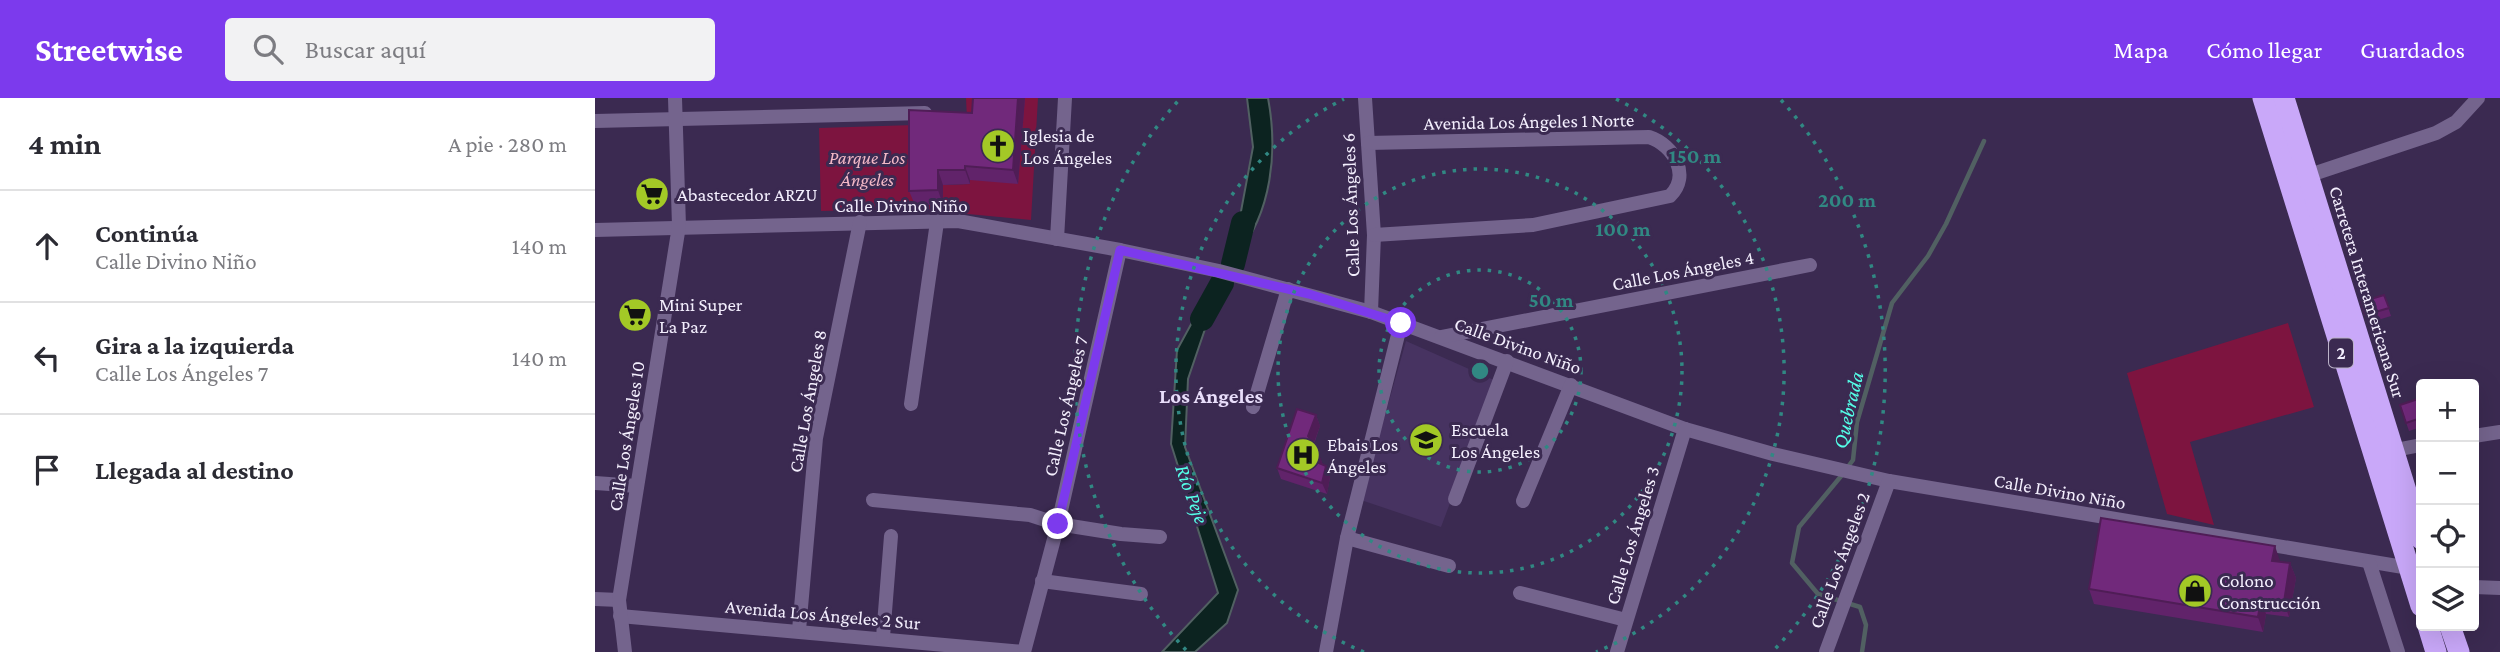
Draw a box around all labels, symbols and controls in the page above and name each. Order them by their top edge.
search box [225,18,715,81]
icon: search [249,30,287,68]
text: Streetwise [35,31,183,68]
text: Buscar aquí [305,35,426,64]
text: Mapa [2114,36,2168,63]
text: Cómo llegar [2206,36,2322,63]
text: Guardados [2360,36,2465,63]
street label: Avenida Los Ángeles 1 Norte [1424,109,1634,134]
place label: Iglesia de Los Ángeles [1023,125,1112,168]
text: 4 min [28,127,101,160]
church icon: Iglesia de Los Ángeles [979,127,1017,165]
text: A pie · 280 m [448,131,567,157]
street label: Calle Los Ángeles 6 [1337,133,1364,277]
text: 150 m [1669,144,1722,168]
park label: Parque Los Ángeles [829,147,905,190]
supermarket icon: Abastecedor ARZU [633,175,671,213]
place label: Abastecedor ARZU [677,184,817,205]
street label: Carretera Interamericana Sur [2325,184,2410,401]
text: 200 m [1818,188,1876,212]
street label: Calle Divino Niño [834,195,968,216]
text: 100 m [1595,217,1651,241]
text: Continúa [95,219,198,248]
icon: ahead [28,227,66,265]
text: 140 m [512,233,567,259]
street label: Calle Los Ángeles 4 [1610,246,1756,295]
text: Calle Divino Niño [95,248,257,274]
text: 50 m [1529,288,1574,312]
place label: Mini Super La Paz [659,294,743,337]
supermarket icon: Mini Super La Paz [616,296,654,334]
route start [1385,307,1416,338]
street label: Calle Divino Niño [1452,313,1584,378]
street label: Calle Los Ángeles 8 [785,328,830,474]
text: Gira a la izquierda [95,331,294,360]
street label: Calle Los Ángeles 7 [1039,334,1092,478]
icon: left [28,339,66,377]
road number: 2 [2329,339,2353,368]
text: 140 m [512,345,567,371]
centre of rings [1468,359,1492,383]
text: Calle Los Ángeles 7 [95,360,268,386]
street label: Calle Los Ángeles 10 [604,360,649,513]
water label: Quebrada [1827,369,1869,451]
map controls [2416,379,2479,631]
button: + [2416,379,2479,442]
district label: Los Ángeles [1159,384,1263,408]
place label: Escuela Los Ángeles [1451,419,1540,462]
school or university icon: Escuela Los Ángeles [1407,421,1445,459]
place label: Ebais Los Ángeles [1327,434,1398,477]
hospital icon: Ebais Los Ángeles [1284,436,1322,474]
button: − [2416,442,2479,505]
icon: arrive [28,451,66,489]
text: Llegada al destino [95,456,294,485]
water label: Río Peje [1170,461,1214,527]
street label: Calle Los Ángeles 3 [1601,463,1664,607]
street label: Calle Divino Niño [1992,470,2127,513]
street label: Calle Los Ángeles 2 [1805,489,1874,631]
button: locate [2416,505,2479,568]
route end [1042,508,1073,539]
button: layers [2416,568,2479,631]
place label: Colono Construcción [2219,570,2321,613]
shop icon: Colono Construcción [2176,572,2214,610]
street label: Avenida Los Ángeles 2 Sur [724,595,922,634]

